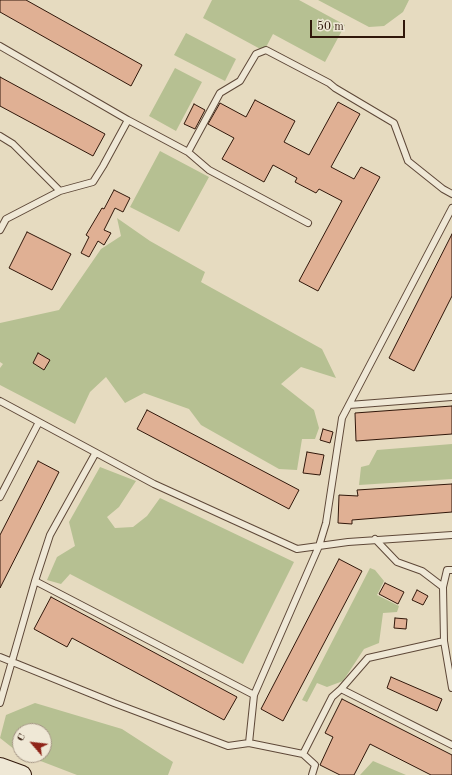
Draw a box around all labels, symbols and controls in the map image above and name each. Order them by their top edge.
scale bar [312,12,407,38]
text: 50 m [317,21,344,33]
north arrow [12,723,52,763]
text: С [15,732,28,743]

